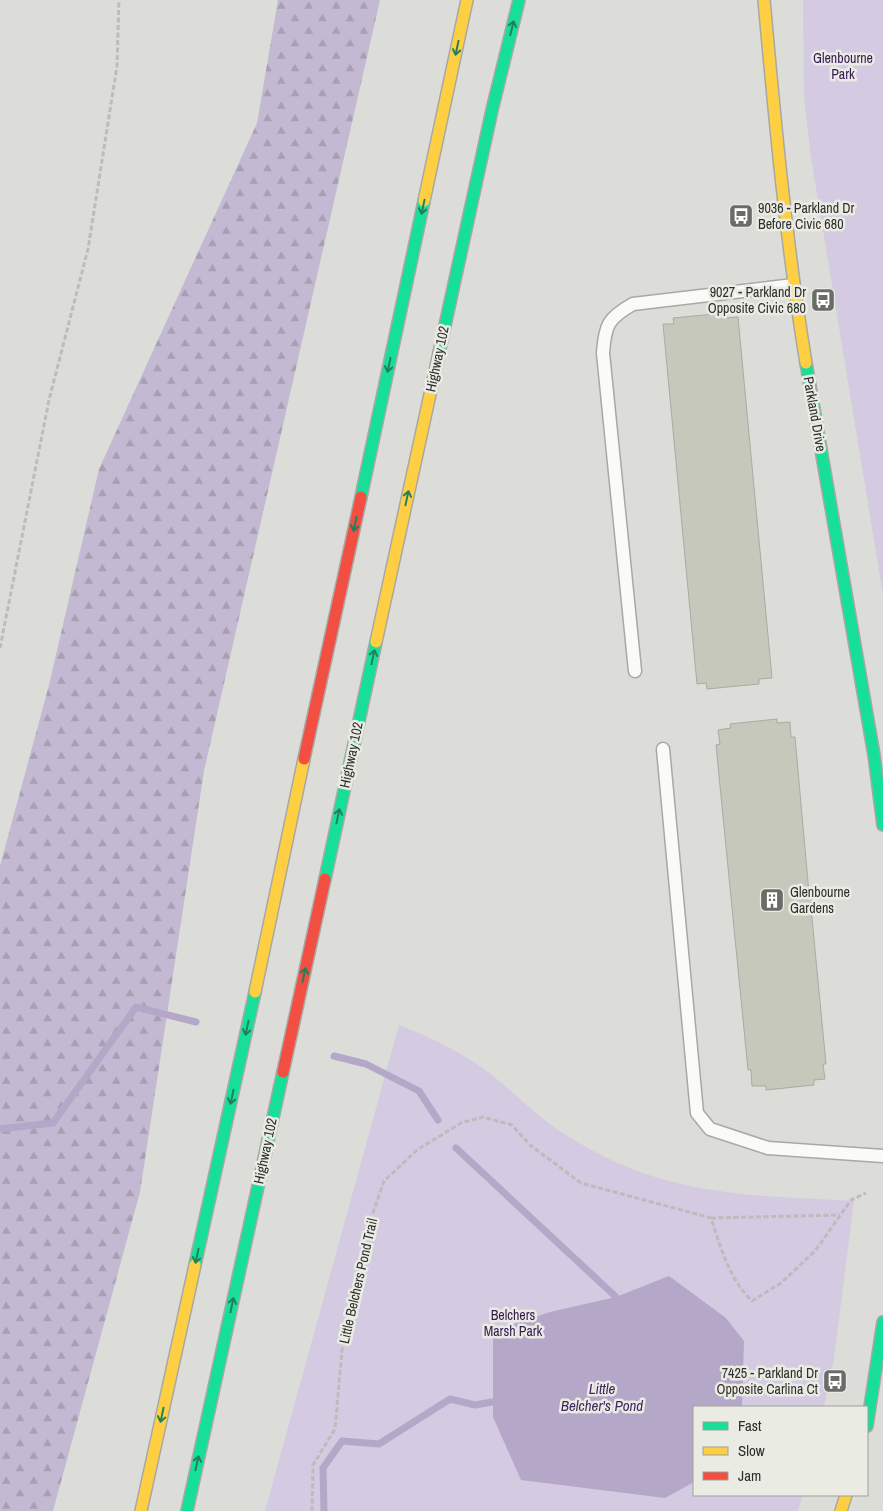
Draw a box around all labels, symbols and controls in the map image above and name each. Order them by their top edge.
one-way arrow [508,21,517,37]
one-way arrow [452,39,461,55]
park label: Glenbourne Park [813,49,873,83]
one-way arrow [418,198,427,214]
place label: 9036 - Parkland Dr Before Civic 680 [758,199,855,233]
bus stop icon: 9036 - Parkland Dr Before Civic 680 [728,203,754,229]
place label: 9027 - Parkland Dr Opposite Civic 680 [708,283,806,317]
bus stop icon: 9027 - Parkland Dr Opposite Civic 680 [810,287,836,313]
street label: Highway 102 [421,324,453,394]
one-way arrow [384,357,393,373]
street label: Parkland Drive [800,375,830,453]
one-way arrow [403,491,412,507]
one-way arrow [350,516,359,532]
one-way arrow [369,649,378,665]
street label: Highway 102 [335,720,367,790]
one-way arrow [334,808,343,824]
place label: Glenbourne Gardens [790,883,850,917]
building icon: Glenbourne Gardens [759,887,785,913]
one-way arrow [299,967,309,983]
one-way arrow [242,1020,251,1036]
one-way arrow [227,1089,236,1105]
street label: Highway 102 [249,1116,281,1186]
street label: Little Belchers Pond Trail [335,1216,381,1346]
one-way arrow [192,1248,201,1264]
one-way arrow [228,1297,237,1313]
park label: Belchers Marsh Park [484,1306,543,1340]
place label: 7425 - Parkland Dr Opposite Carlina Ct [717,1364,818,1398]
bus stop icon: 7425 - Parkland Dr Opposite Carlina Ct [822,1368,848,1394]
water label: Little Belcher's Pond [561,1378,643,1416]
one-way arrow [157,1406,166,1422]
legend [693,1406,868,1496]
text: Fast [738,1415,762,1436]
text: Slow [738,1440,765,1461]
one-way arrow [193,1456,202,1472]
text: Jam [738,1465,761,1486]

